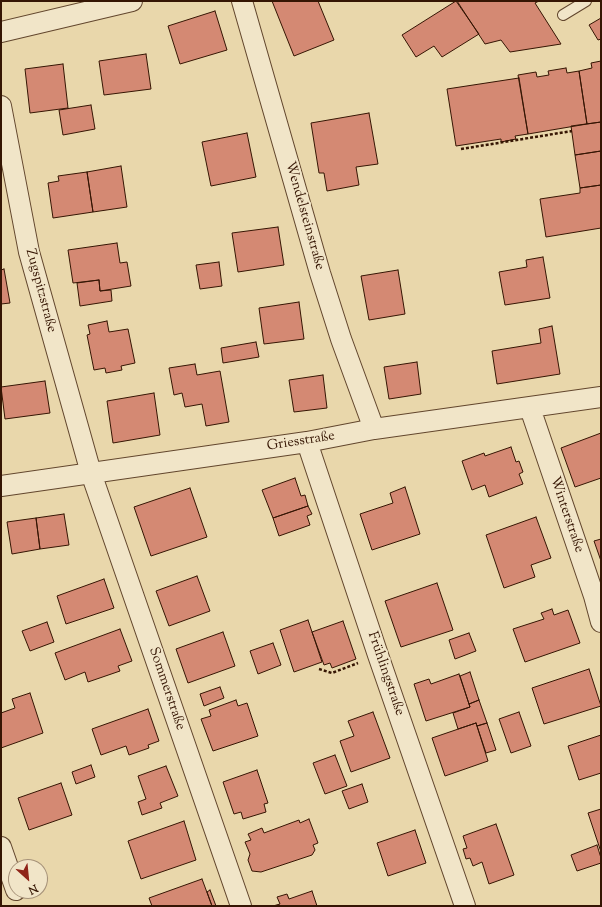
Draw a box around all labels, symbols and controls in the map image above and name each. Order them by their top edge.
street label: Wendelsteinstraße [280,160,328,272]
street label: Zugspitzstraße [21,247,59,335]
street label: Griesstraße [266,428,336,456]
street label: Winterstraße [545,475,587,555]
street label: Frühlingstraße [363,630,407,718]
street label: Sommerstraße [144,645,188,733]
north arrow [8,859,48,899]
text: N [25,880,41,898]

